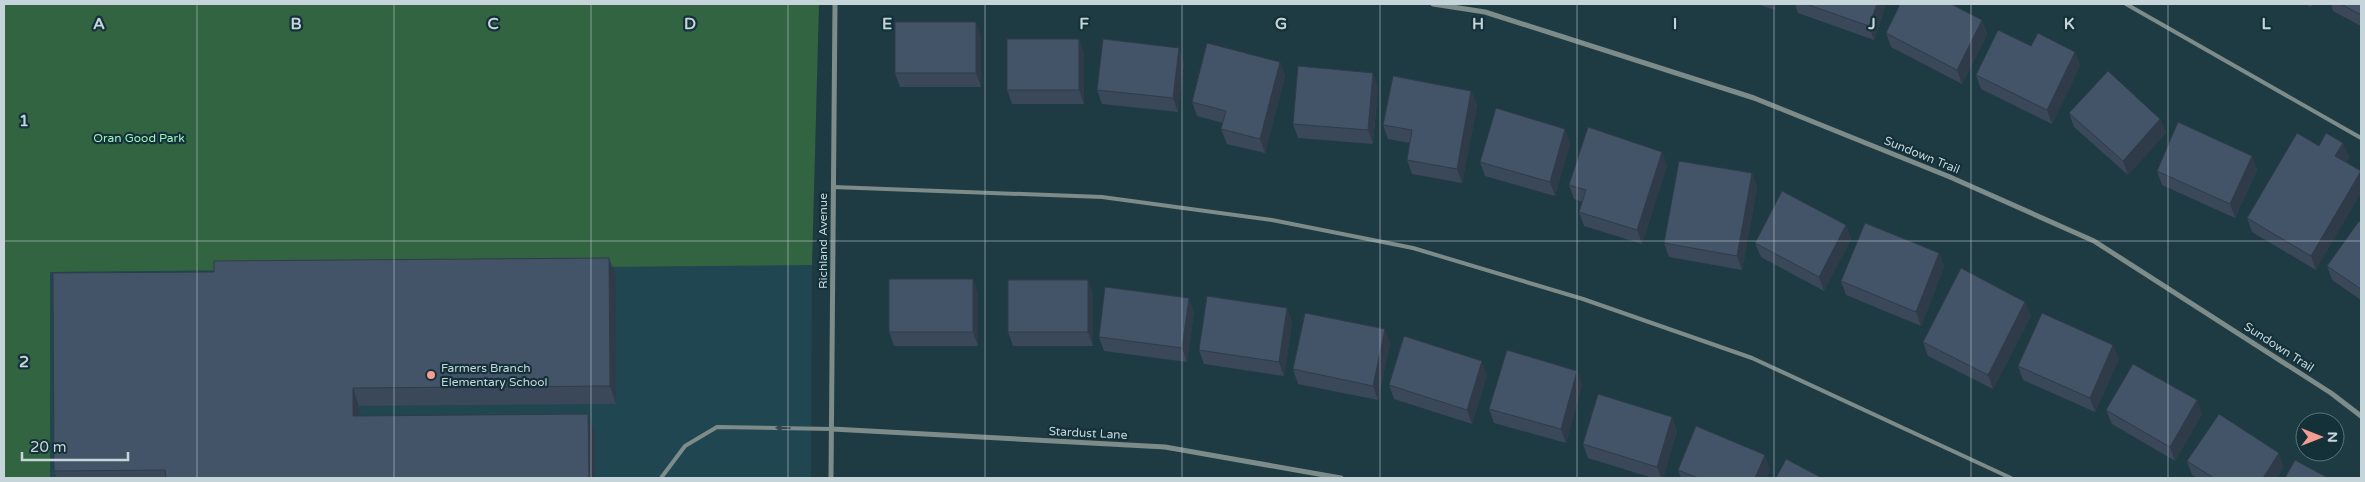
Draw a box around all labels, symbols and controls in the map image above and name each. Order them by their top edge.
text: A [93,14,105,34]
text: B [290,14,302,34]
text: C [487,14,499,34]
text: D [684,14,696,34]
text: E [882,14,892,34]
text: F [1079,14,1089,34]
text: G [1275,14,1287,34]
text: H [1472,14,1484,34]
text: I [1673,14,1677,34]
text: J [1867,14,1876,34]
text: K [2064,14,2075,34]
text: L [2261,14,2271,34]
text: 1 [19,111,29,131]
park label: Oran Good Park [93,131,185,145]
street label: Sundown Trail [1882,133,1962,177]
street label: Richland Avenue [816,193,830,289]
street label: Sundown Trail [2241,319,2317,375]
text: 2 [19,352,29,372]
place label: Farmers Branch Elementary School [441,361,548,389]
marker: Farmers Branch Elementary School [425,369,437,381]
north arrow [2295,412,2345,462]
one-way arrow [775,424,791,432]
street label: Stardust Lane [1048,424,1128,442]
scale bar [22,430,129,462]
text: N [2324,431,2341,443]
text: 20 m [30,438,67,456]

